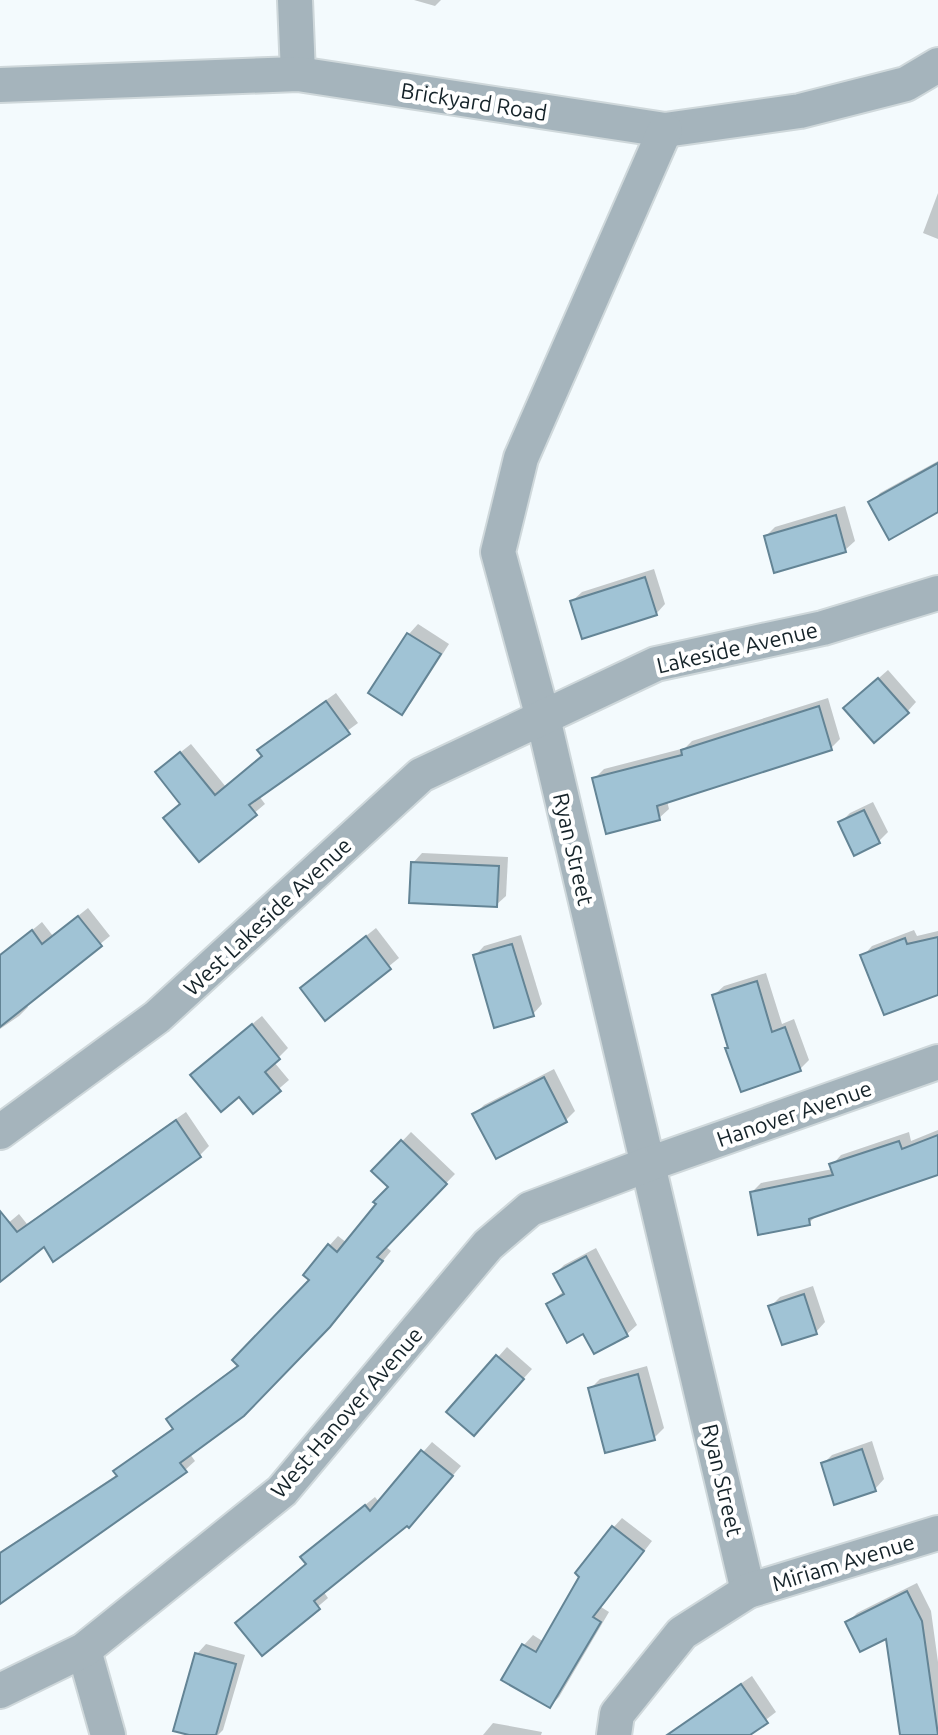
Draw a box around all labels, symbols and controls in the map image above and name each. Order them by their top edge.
street label: Brickyard Road [399,77,549,125]
street label: Lakeside Avenue [654,616,820,678]
street label: Ryan Street [549,790,599,908]
street label: West Lakeside Avenue [178,832,356,1000]
street label: Hanover Avenue [713,1075,875,1151]
street label: West Hanover Avenue [265,1322,427,1502]
street label: Ryan Street [698,1421,748,1539]
street label: Miriam Avenue [769,1528,917,1596]

